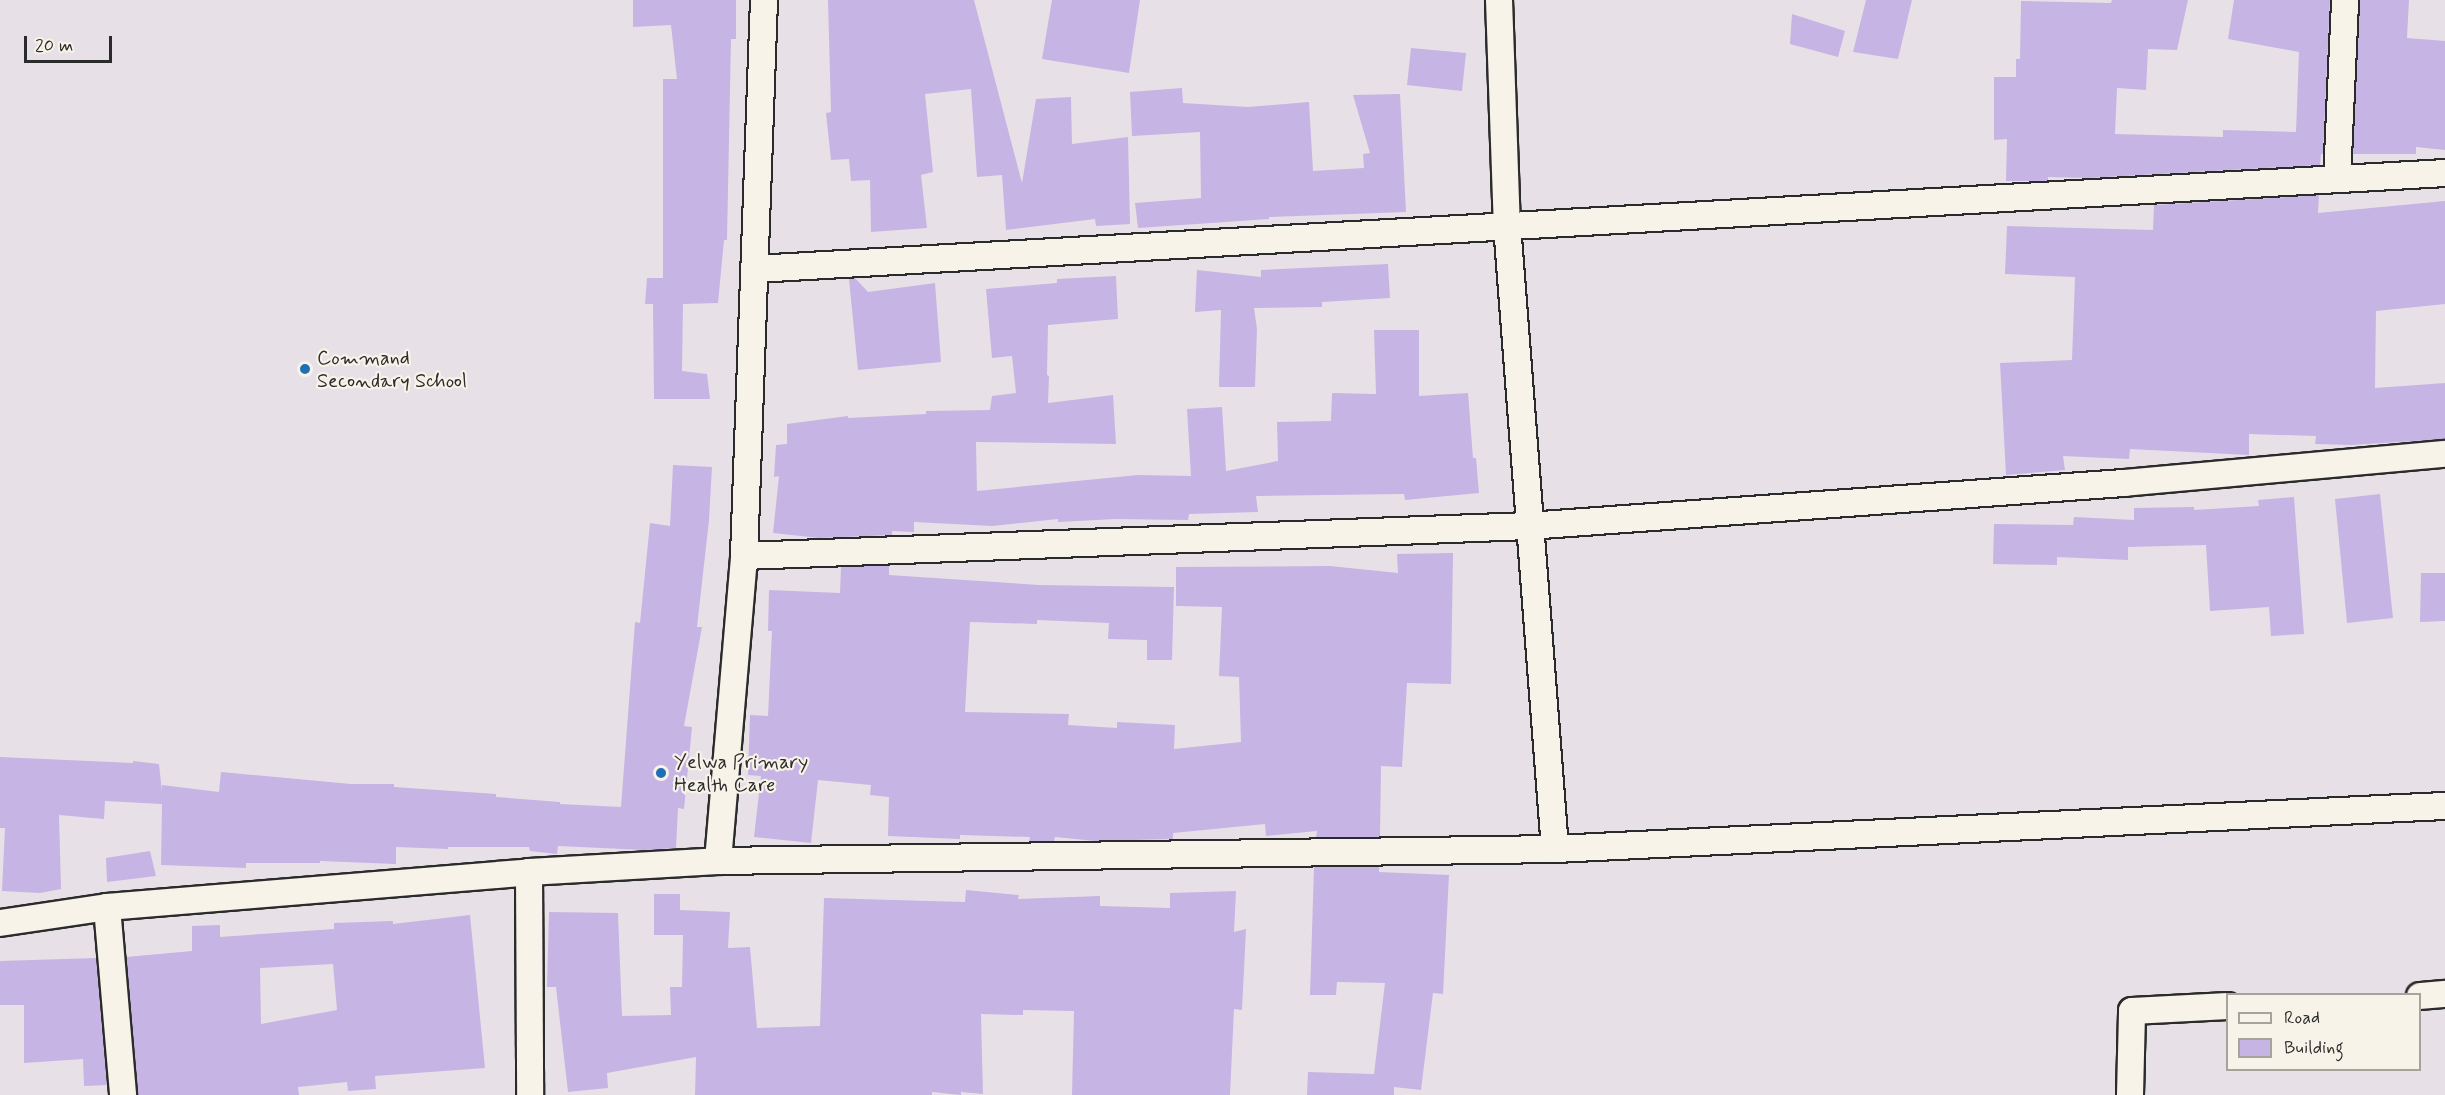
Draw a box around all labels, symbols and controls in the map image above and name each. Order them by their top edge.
scale bar [27,24,116,62]
text: 20 m [35,34,73,58]
place label: Command Secondary School [317,346,467,393]
marker: Command Secondary School [298,362,312,376]
place label: Yelwa Primary Health Care [674,750,807,797]
marker: Yelwa Primary Health Care [652,764,670,782]
legend [2226,993,2421,1071]
text: Road [2284,1006,2320,1030]
text: Building [2284,1036,2344,1060]

